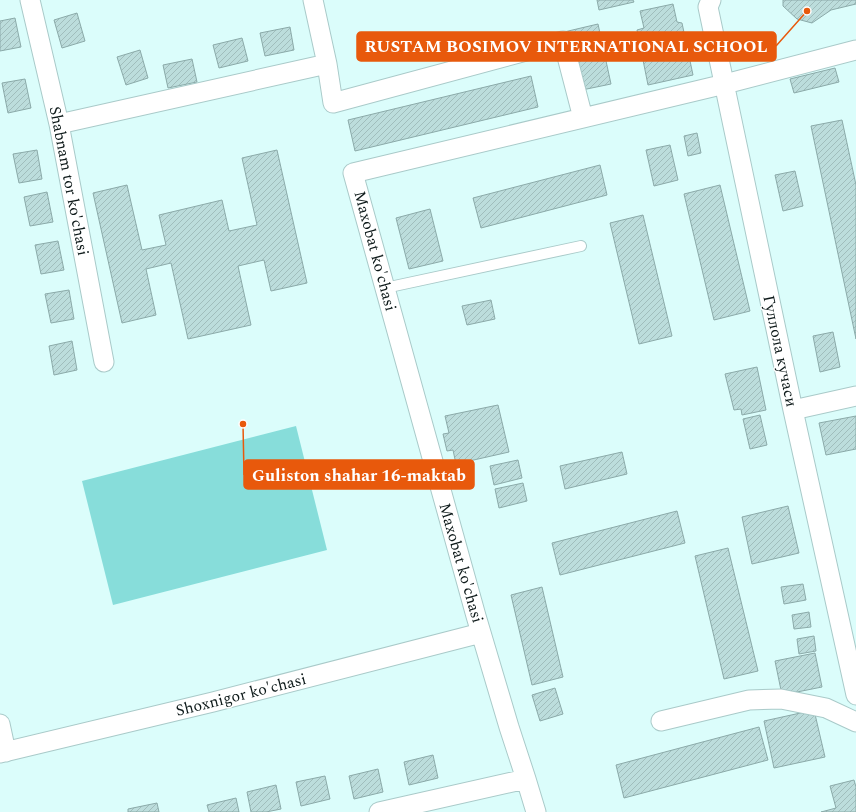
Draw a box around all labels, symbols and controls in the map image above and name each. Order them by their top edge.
callout: RUSTAM BOSIMOV INTERNATIONAL SCHOOL [357,32,776,61]
text: RUSTAM BOSIMOV INTERNATIONAL SCHOOL [364,34,768,60]
street label: Shabnam tor ko'chasi [43,104,95,258]
street label: Maxobat ko'chasi [347,188,403,314]
street label: Гуллола кучаси [756,293,804,409]
callout: Guliston shahar 16-maktab [244,460,474,489]
text: Guliston shahar 16-maktab [252,463,466,489]
street label: Maxobat ko'chasi [432,500,490,626]
street label: Shoxnigor ko'chasi [173,667,309,723]

